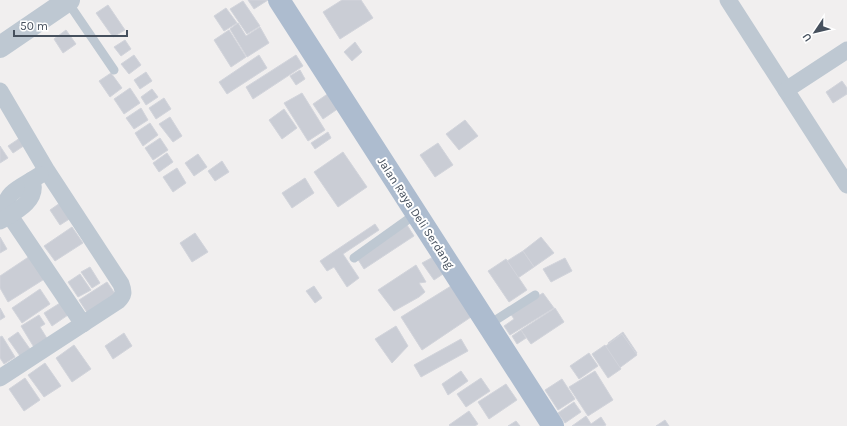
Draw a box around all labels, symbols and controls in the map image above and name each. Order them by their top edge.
scale bar [14,12,127,38]
north arrow [795,12,835,52]
text: 50 m [20,19,48,33]
text: U [800,31,815,44]
street label: Jalan Raya Deli Serdang [375,155,457,271]

